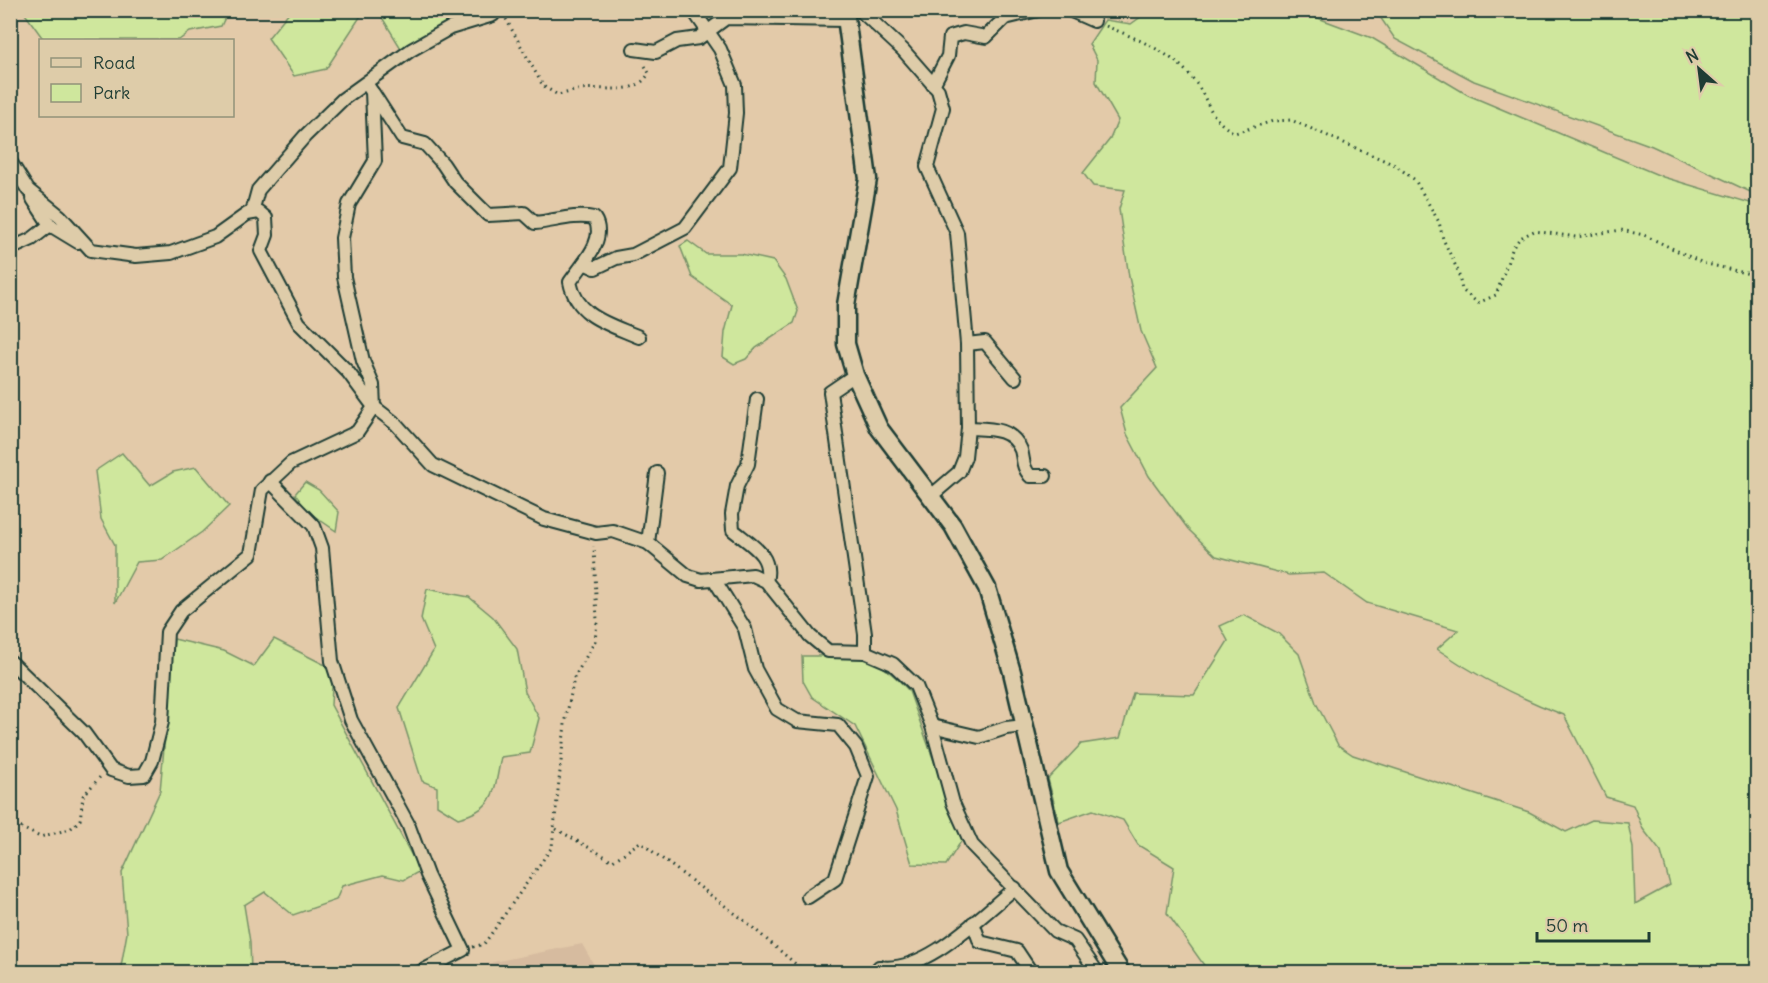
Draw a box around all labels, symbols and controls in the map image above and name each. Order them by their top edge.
legend [39,39,234,117]
north arrow [1669,39,1729,99]
text: N [1682,44,1702,67]
text: Road [93,51,136,74]
text: Park [93,81,130,104]
scale bar [1537,905,1650,943]
text: 50 m [1546,914,1588,937]

